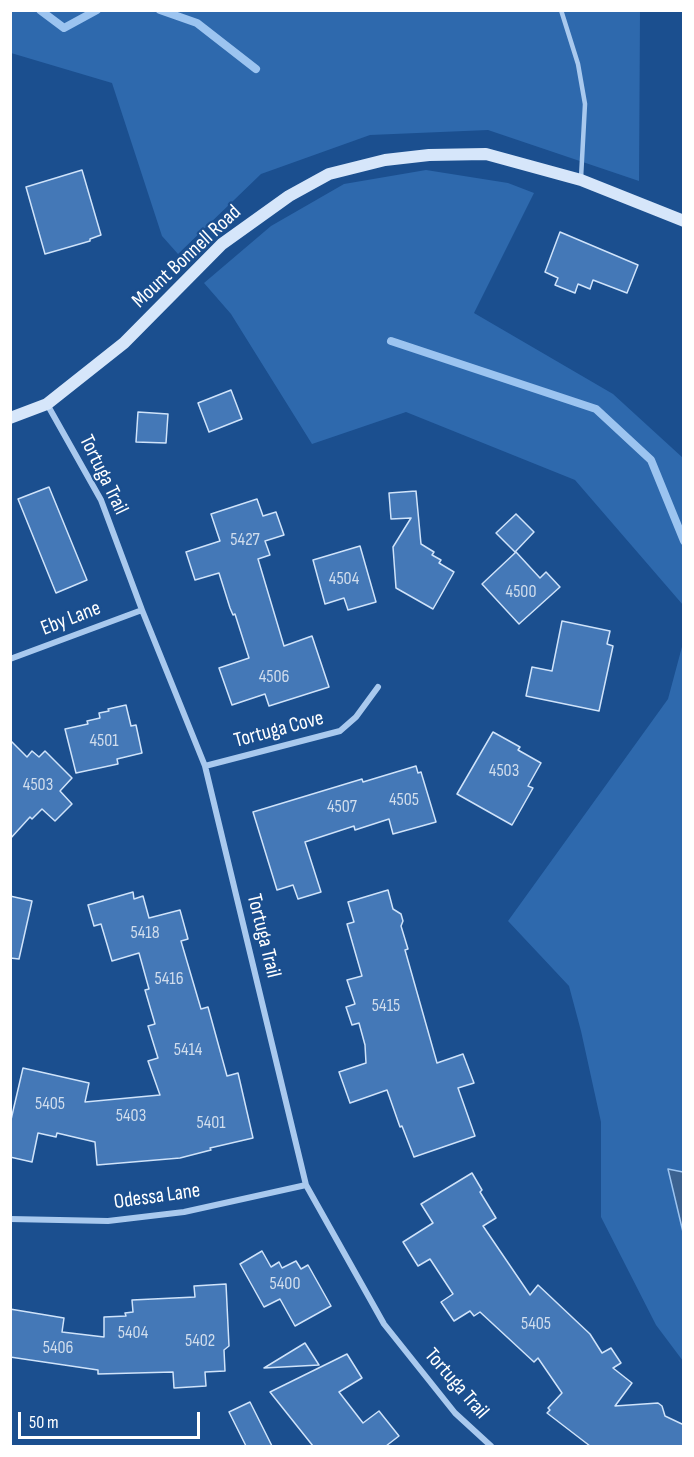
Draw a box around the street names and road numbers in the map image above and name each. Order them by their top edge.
street label: Mount Bonnell Road [127,200,247,314]
street label: Tortuga Trail [73,431,133,519]
street label: Eby Lane [38,596,104,642]
street label: Tortuga Cove [231,706,327,754]
street label: Tortuga Trail [240,892,286,980]
street label: Odessa Lane [112,1178,202,1216]
street label: Tortuga Trail [418,1344,494,1424]

